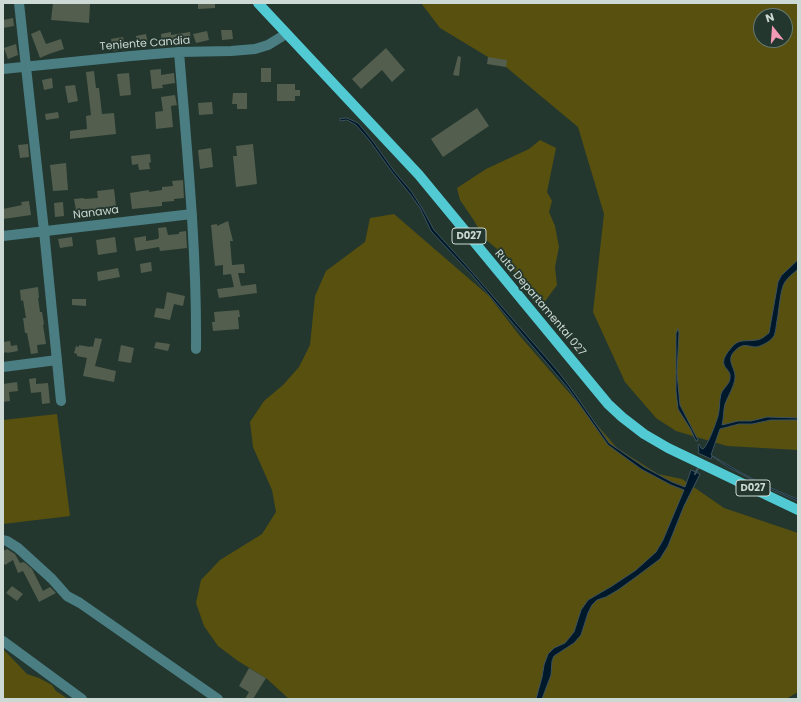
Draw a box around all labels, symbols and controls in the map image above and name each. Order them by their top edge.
north arrow [753,8,793,48]
text: N [763,9,776,26]
street label: Teniente Candia [99,34,191,54]
street label: Nanawa [72,204,120,222]
road number: D027 [452,228,486,244]
street label: Ruta Departamental 027 [492,247,588,359]
road number: D027 [736,480,770,496]

